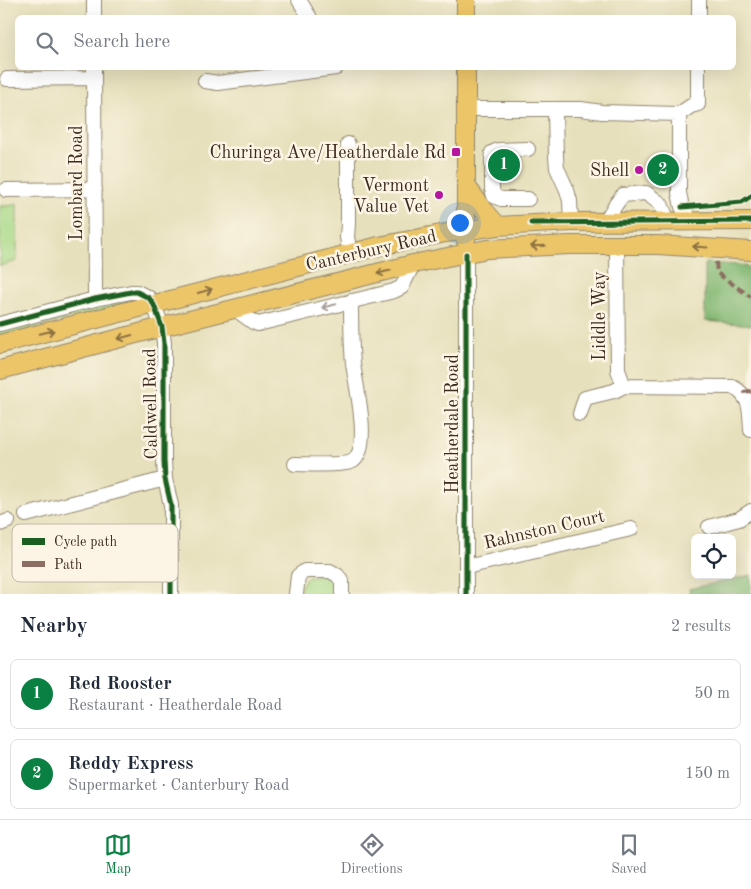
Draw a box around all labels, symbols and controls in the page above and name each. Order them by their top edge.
search box [15,15,736,70]
icon: search [33,29,61,57]
text: Search here [73,33,170,52]
street label: Lombard Road [68,125,86,241]
place label: Churinga Ave/Heatherdale Rd [209,144,446,162]
marker: Churinga Ave/Heatherdale Rd [450,146,462,158]
pin: 1 [488,146,520,184]
pin: 2 [647,151,679,189]
place label: Shell [590,162,629,180]
marker: Shell [633,164,645,176]
place label: Vermont Value Vet [353,177,429,216]
marker: Vermont Value Vet [433,189,445,201]
your location [447,210,473,236]
street label: Canterbury Road [304,227,438,275]
one-way arrow [530,242,546,251]
one-way arrow [692,242,708,251]
one-way arrow [377,268,393,277]
street label: Liddle Way [591,271,609,361]
one-way arrow [196,286,212,296]
one-way arrow [321,302,337,312]
one-way arrow [39,327,55,336]
one-way arrow [117,333,133,342]
street label: Caldwell Road [141,348,161,460]
street label: Heatherdale Road [444,354,462,494]
street label: Rahnston Court [482,507,606,553]
legend [12,524,178,582]
map controls [691,534,736,579]
button: locate [691,534,736,579]
text: Cycle path [54,535,117,549]
text: Path [54,558,83,572]
text: Nearby [20,616,88,637]
text: 2 results [671,619,731,635]
text: Red Rooster [68,675,172,694]
text: 1 [32,686,42,702]
text: 50 m [694,686,730,702]
text: Restaurant · Heatherdale Road [68,698,282,714]
text: Reddy Express [68,755,193,774]
text: 2 [32,766,42,782]
text: 150 m [685,766,730,782]
text: Supermarket · Canterbury Road [68,778,289,794]
tab: Map [104,831,132,878]
tab: Directions [341,831,403,878]
tab: Saved [611,831,647,878]

